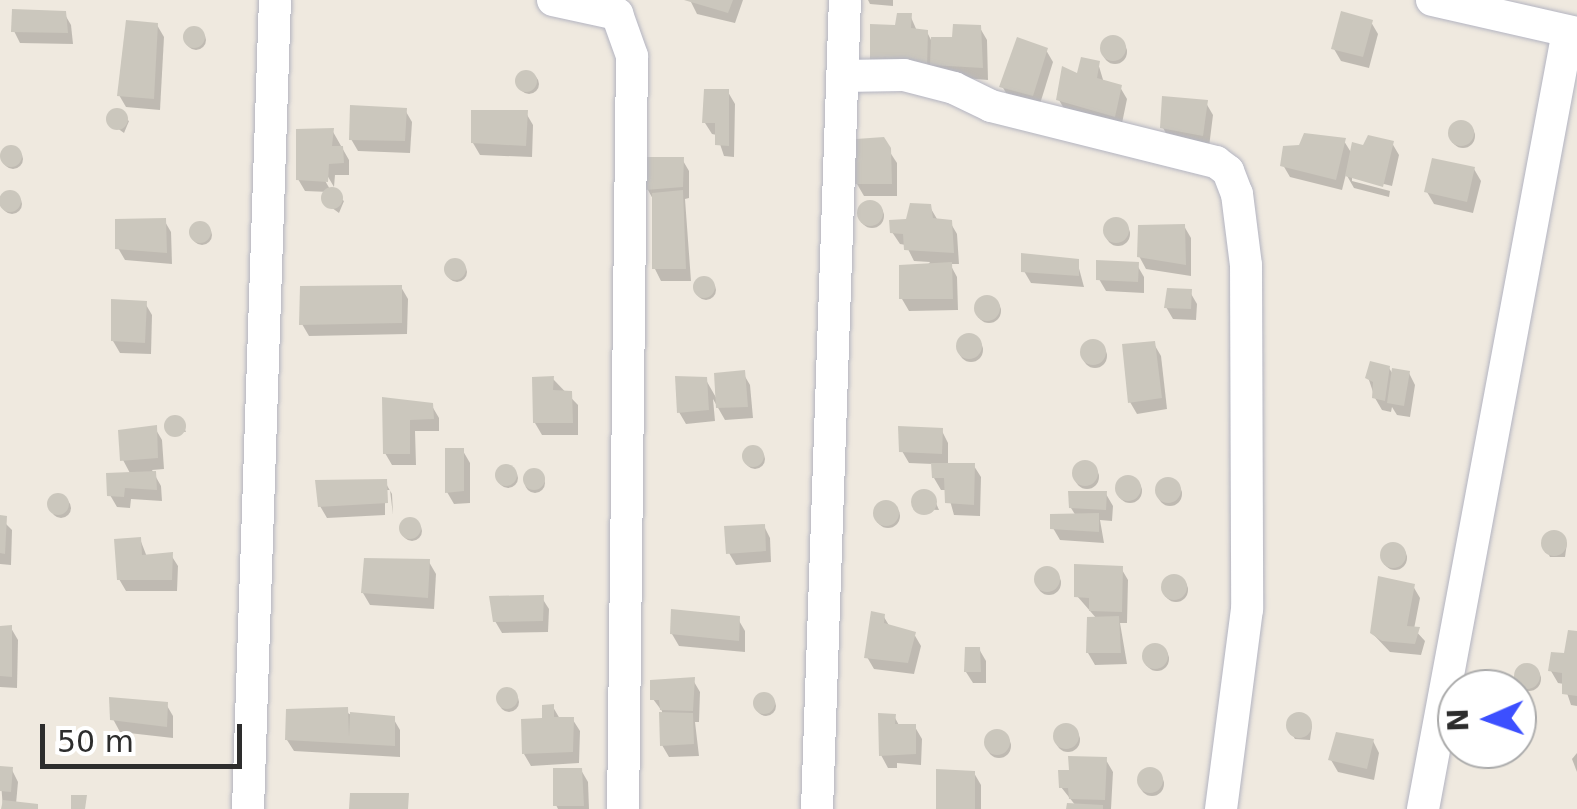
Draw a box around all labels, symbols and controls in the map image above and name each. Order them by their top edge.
north arrow [1437,669,1537,769]
scale bar [45,704,248,766]
text: N [1442,708,1475,732]
text: 50 m [57,724,134,759]

